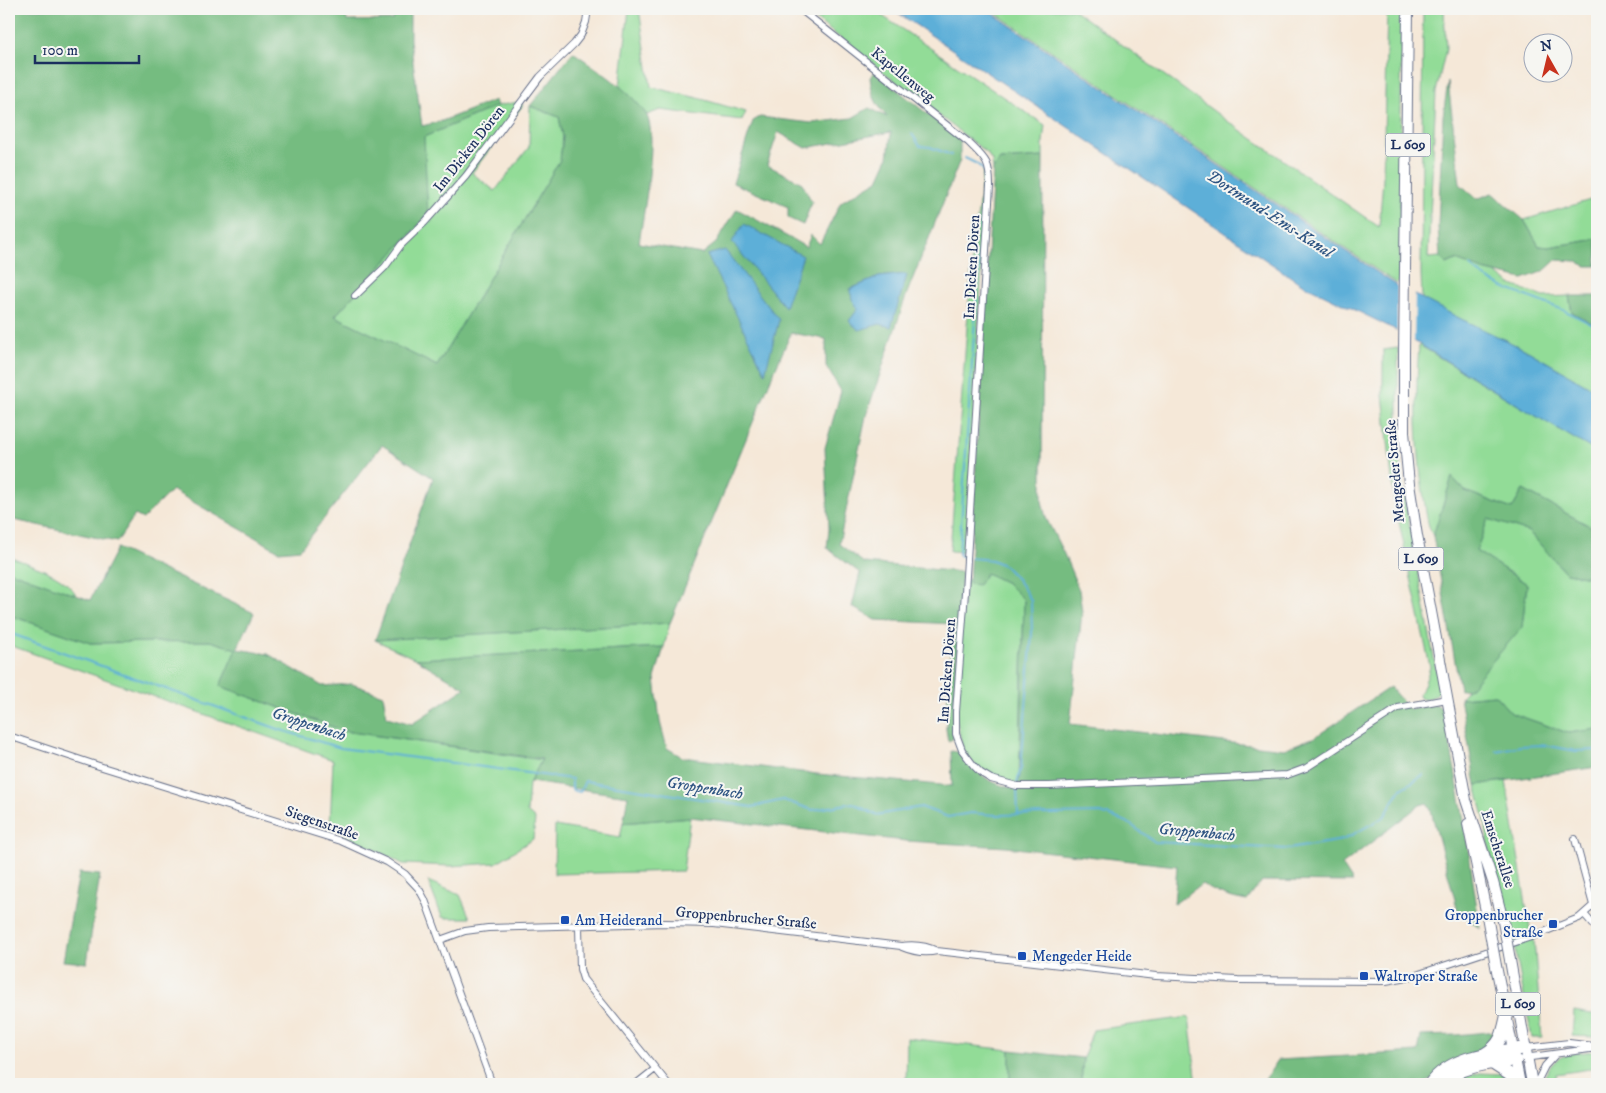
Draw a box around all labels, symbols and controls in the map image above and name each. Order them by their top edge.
scale bar [35,32,139,64]
north arrow [1524,32,1574,82]
text: N [1539,36,1554,56]
text: 100 m [42,41,78,60]
street label: Kapellenweg [867,43,939,107]
street label: Im Dicken Dören [429,102,509,196]
road number: L 609 [1386,134,1430,156]
water label: Dortmund-Ems-Kanal [1203,166,1338,263]
street label: Im Dicken Dören [960,214,984,320]
street label: Mengeder Straße [1381,419,1409,523]
road number: L 609 [1398,548,1444,570]
street label: Im Dicken Dören [934,618,960,724]
water label: Groppenbach [269,703,349,745]
water label: Groppenbach [666,772,744,804]
street label: Siegenstraße [283,802,361,844]
street label: Emscherallee [1476,808,1520,890]
water label: Groppenbach [1158,819,1236,845]
street label: Groppenbrucher Straße [675,902,817,934]
place label: Groppenbrucher Straße [1445,906,1543,942]
place label: Am Heiderand [575,911,663,930]
marker: Am Heiderand [559,914,571,926]
marker: Groppenbrucher Straße [1547,918,1559,930]
place label: Mengeder Heide [1032,947,1132,966]
marker: Mengeder Heide [1016,950,1028,962]
place label: Waltroper Straße [1373,967,1478,986]
marker: Waltroper Straße [1358,970,1370,982]
road number: L 609 [1496,992,1540,1016]

